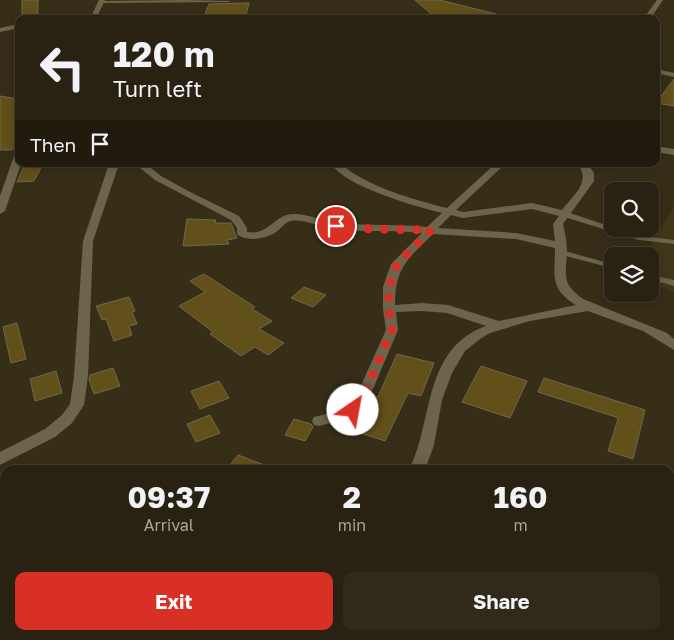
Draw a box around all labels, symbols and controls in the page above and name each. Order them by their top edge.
text: 120 m [113,33,215,75]
icon: left [30,35,95,100]
text: Turn left [113,75,202,102]
icon: arrive [86,130,114,158]
text: Then [30,133,76,156]
map controls [604,182,659,302]
button: search [604,182,659,237]
pin [315,205,357,247]
icon: arrive [322,212,350,240]
button: layers [604,247,659,302]
position arrow [326,383,378,435]
text: 09:37 [127,479,210,515]
text: 2 [343,479,361,515]
text: 160 [494,479,548,515]
text: Arrival [144,515,194,535]
text: min [338,515,366,535]
text: m [513,515,528,535]
button: Exit [15,572,333,630]
button: Share [343,572,660,630]

